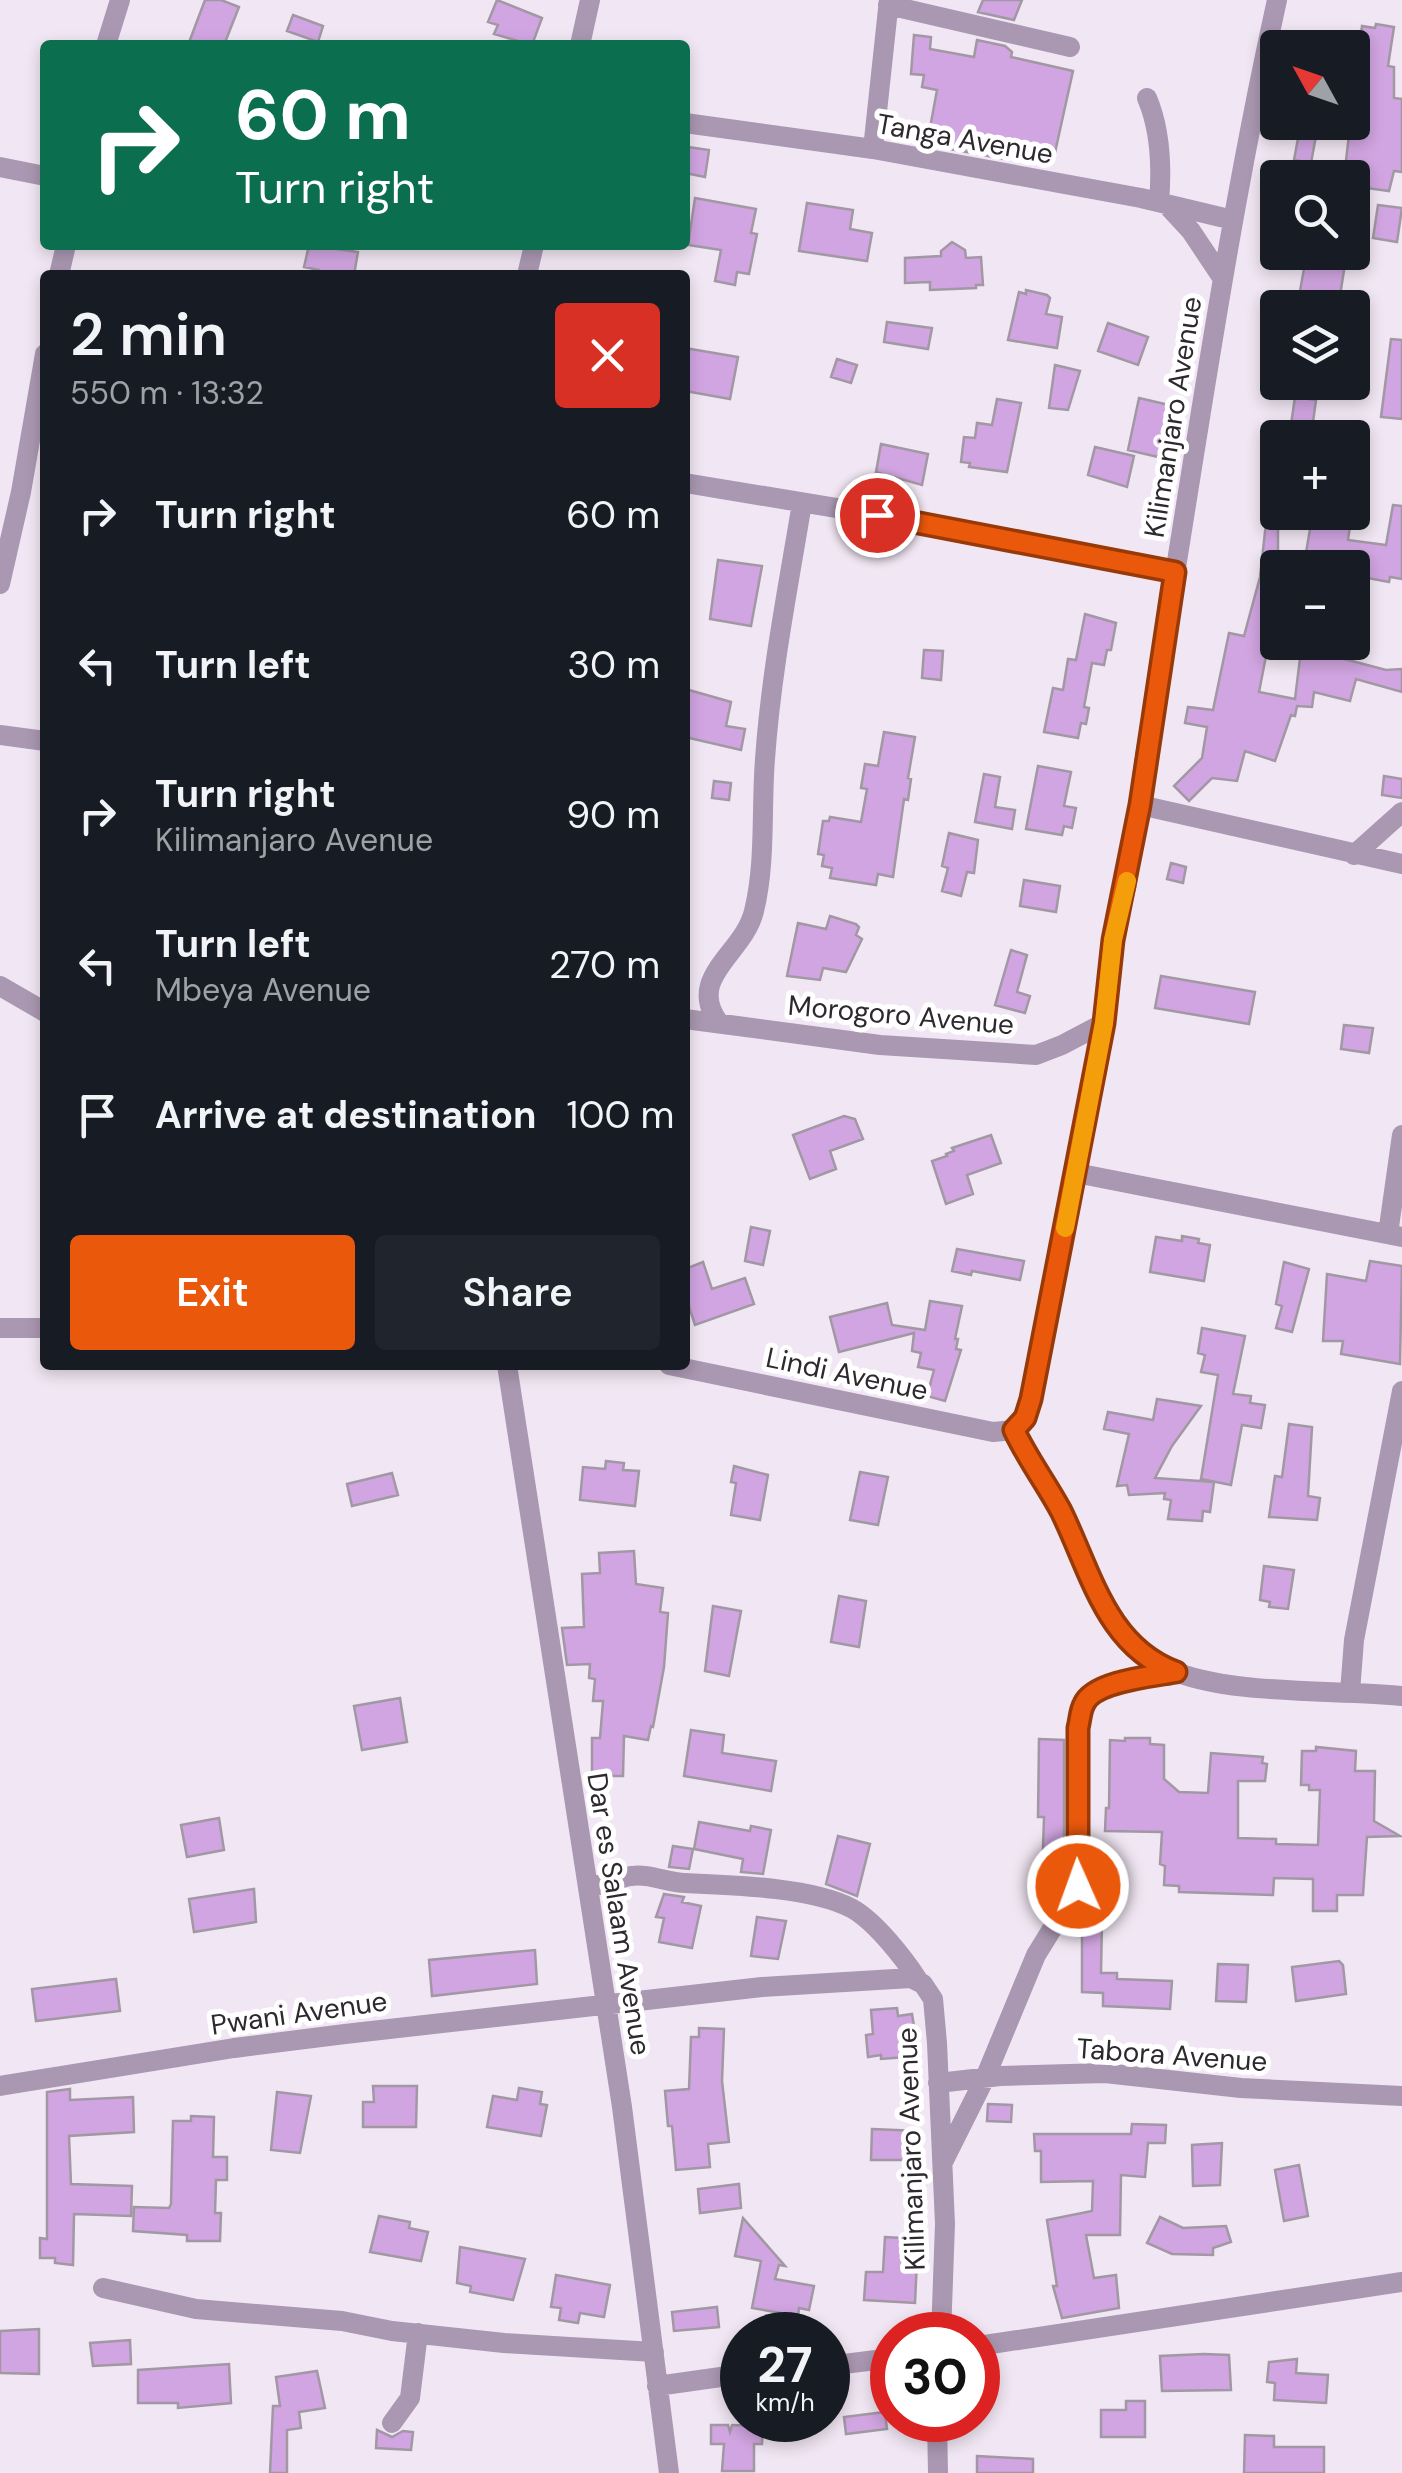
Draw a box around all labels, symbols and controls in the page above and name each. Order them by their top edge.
north arrow [1260,30,1370,140]
map controls [1260,30,1370,660]
text: 60 m [235,70,411,161]
icon: right [70,80,200,210]
street label: Tanga Avenue [874,105,1056,173]
text: Turn right [235,158,434,217]
button: search [1260,160,1370,270]
button: layers [1260,290,1370,400]
street label: Kilimanjaro Avenue [1136,294,1210,540]
text: 2 min [70,295,227,374]
button: close [555,303,660,408]
text: 550 m · 13:32 [70,372,264,414]
button: + [1260,420,1370,530]
pin [835,473,920,558]
icon: right [70,488,125,543]
icon: arrive [850,488,905,543]
text: Turn right [155,490,336,540]
text: 60 m [566,490,660,540]
button: − [1260,550,1370,660]
icon: left [70,638,125,693]
text: Turn left [155,640,311,690]
text: 30 m [568,640,660,690]
text: Turn right [155,769,336,819]
icon: right [70,788,125,843]
text: 90 m [566,790,660,840]
text: Kilimanjaro Avenue [155,819,433,861]
text: Turn left [155,919,311,969]
icon: left [70,938,125,993]
text: 270 m [549,940,660,990]
text: Mbeya Avenue [155,969,371,1011]
street label: Morogoro Avenue [786,987,1016,1043]
icon: arrive [70,1088,125,1143]
text: Arrive at destination [155,1090,537,1140]
text: 100 m [567,1090,674,1140]
button: Exit [70,1235,355,1350]
button: Share [375,1235,660,1350]
street label: Lindi Avenue [763,1339,931,1409]
street label: Dar es Salaam Avenue [578,1770,660,2058]
position arrow [1026,1834,1130,1938]
street label: Pwani Avenue [208,1982,390,2044]
street label: Kilimanjaro Avenue [888,2027,934,2271]
street label: Tabora Avenue [1075,2030,1269,2080]
speed limit sign: 30 [870,2312,1000,2442]
text: 27 [757,2332,813,2398]
text: km/h [755,2386,815,2419]

